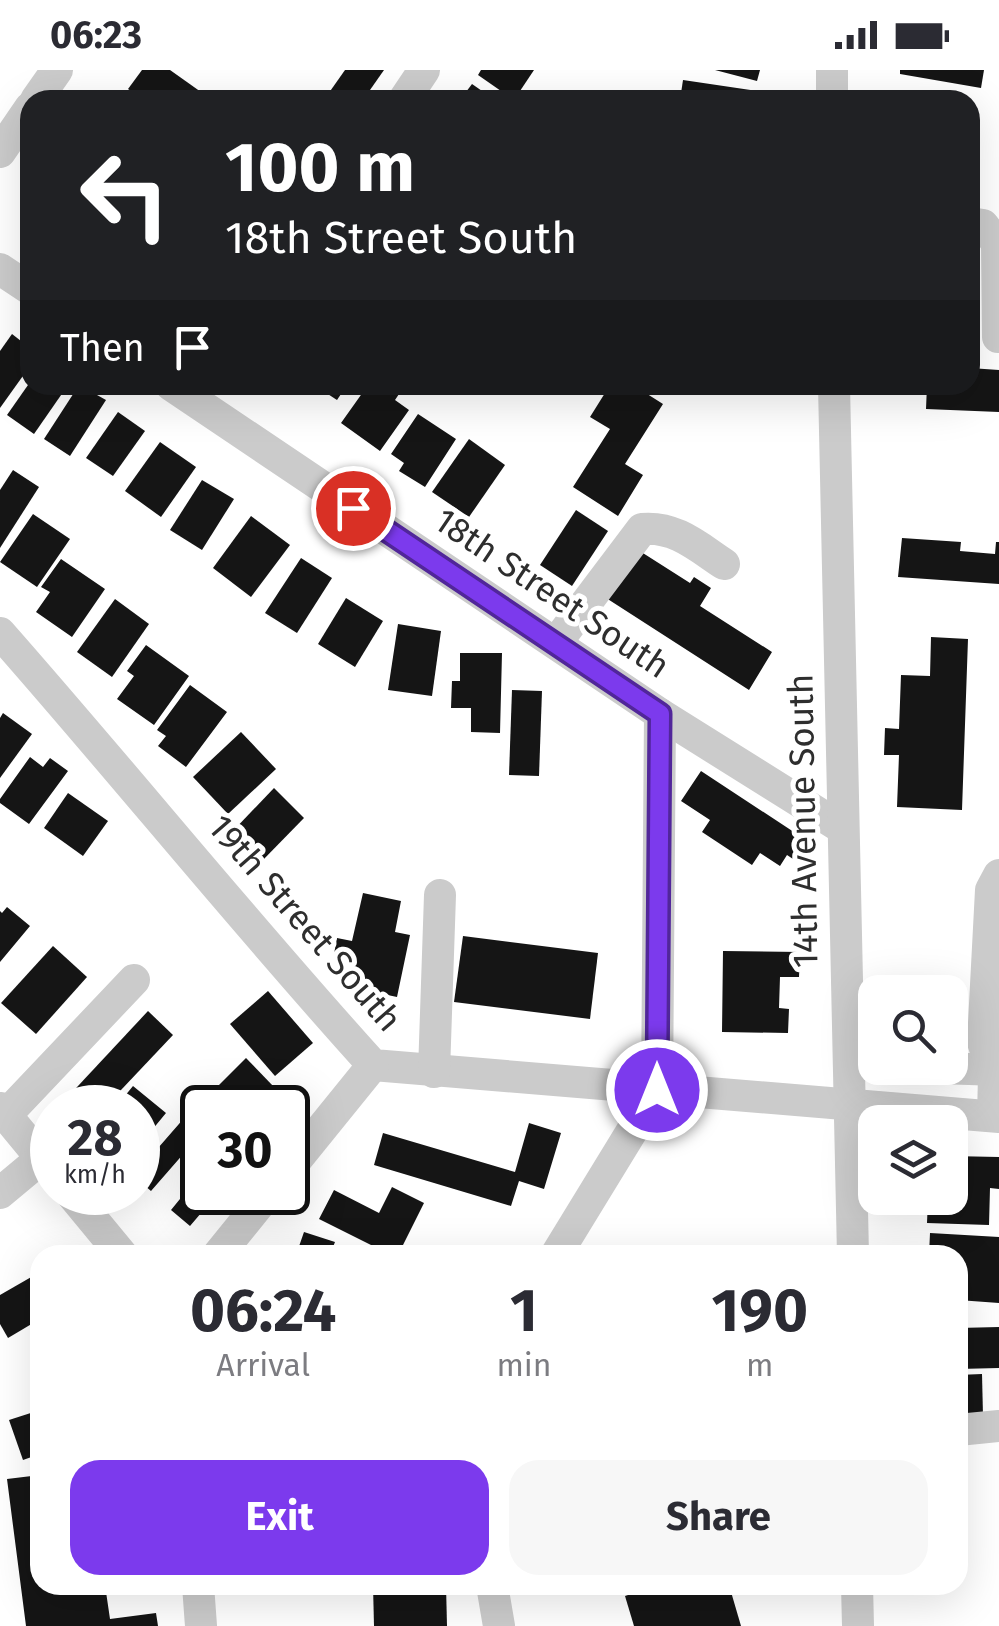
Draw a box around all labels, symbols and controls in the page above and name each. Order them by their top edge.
text: 06:23 [50,12,142,58]
text: 100 m [225,126,415,210]
icon: left [60,130,190,260]
text: 18th Street South [225,211,577,265]
icon: arrive [165,320,220,375]
text: Then [60,325,145,371]
pin [311,466,396,551]
icon: arrive [326,481,381,536]
street label: 18th Street South [427,499,677,687]
street label: 14th Avenue South [779,673,827,969]
street label: 19th Street South [200,806,410,1040]
map controls [858,975,968,1215]
button: search [858,975,968,1085]
position arrow [605,1038,709,1142]
speed limit sign: 30 [180,1085,310,1215]
button: layers [858,1105,968,1215]
text: 28 [68,1108,122,1168]
text: km/h [64,1160,126,1190]
text: 06:24 [190,1275,336,1347]
text: 1 [510,1275,538,1347]
text: 190 [712,1275,808,1347]
text: Arrival [216,1346,310,1384]
text: min [496,1346,552,1384]
text: m [746,1346,773,1384]
button: Exit [70,1460,489,1575]
button: Share [509,1460,928,1575]

